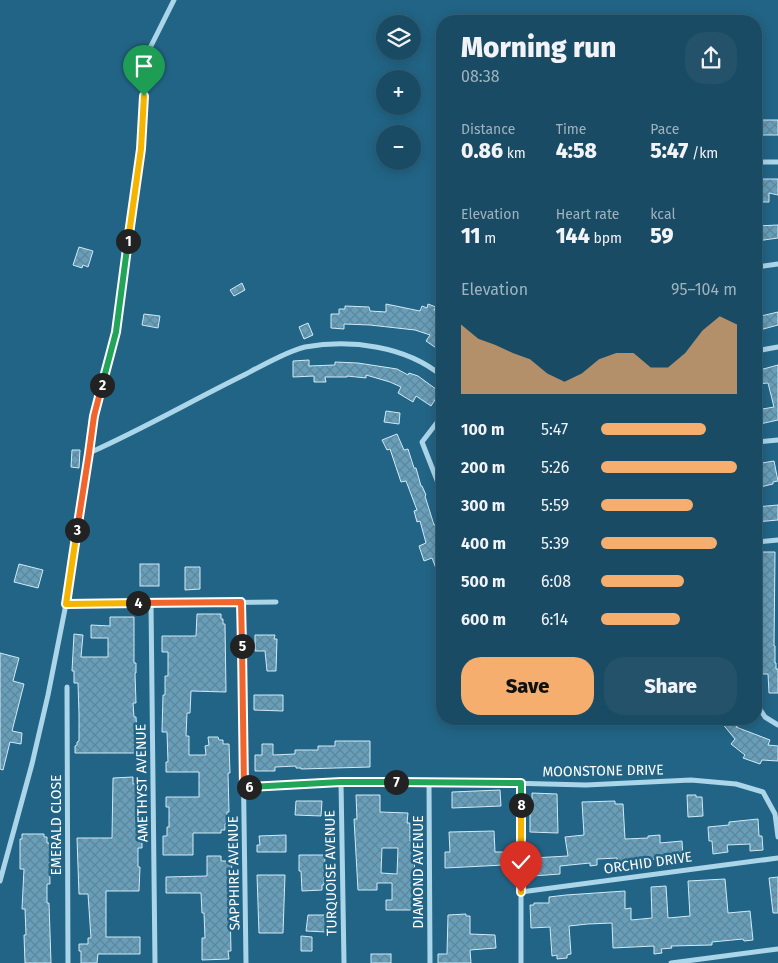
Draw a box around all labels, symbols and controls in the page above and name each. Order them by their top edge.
map controls [376,15,421,170]
button: layers [376,15,421,60]
text: Morning run [461,31,616,64]
button: share [685,32,737,84]
pin [123,45,165,96]
icon: arrive [130,52,158,80]
text: 08:38 [461,67,500,86]
button: + [376,70,421,115]
text: Distance [461,121,515,138]
text: Time [556,121,586,138]
text: Pace [650,121,679,138]
button: − [376,125,421,170]
text: 0.86 [461,138,503,164]
text: 4:58 [556,138,597,164]
text: 5:47 [650,138,688,164]
text: km [503,145,526,162]
text: /km [688,145,718,162]
text: Elevation [461,206,520,223]
text: Heart rate [556,206,619,223]
text: kcal [650,206,676,223]
text: 11 [461,223,480,249]
text: 144 [556,223,590,249]
text: 59 [650,223,673,249]
pin: 1 [116,228,140,254]
text: m [480,230,496,247]
text: bpm [590,230,622,247]
text: 1 [125,233,132,250]
text: Elevation [461,280,528,299]
text: 95–104 m [671,280,737,299]
pin: 2 [90,372,114,398]
text: 2 [99,377,106,394]
text: 100 m [461,420,504,439]
text: 5:47 [541,420,568,439]
text: 200 m [461,458,505,477]
text: 5:26 [541,458,569,477]
text: 300 m [461,496,505,515]
text: 5:59 [541,496,569,515]
pin: 3 [64,518,90,542]
text: 3 [74,522,81,539]
text: 400 m [461,534,506,553]
text: 5:39 [541,534,569,553]
text: 500 m [461,572,506,591]
text: 6:08 [541,572,571,591]
pin: 4 [126,590,150,616]
text: 4 [135,595,142,612]
text: 600 m [461,610,506,629]
text: 6:14 [541,610,568,629]
pin: 5 [230,634,254,658]
text: 5 [239,638,246,655]
button: Save [461,657,594,715]
button: Share [604,657,737,715]
street label: AMETHYST AVENUE [132,724,152,842]
street label: MOONSTONE DRIVE [542,761,664,781]
pin: 7 [384,770,408,794]
street label: EMERALD CLOSE [48,774,65,876]
pin: 6 [236,774,262,800]
text: 7 [393,774,400,791]
text: 6 [246,779,253,796]
pin: 8 [508,792,534,818]
text: 8 [517,797,526,814]
street label: TURQUOISE AVENUE [321,810,341,936]
street label: DIAMOND AVENUE [410,815,427,929]
street label: SAPPHIRE AVENUE [225,816,243,930]
pin [500,841,542,892]
icon: check [507,848,535,876]
street label: ORCHID DRIVE [603,848,693,878]

